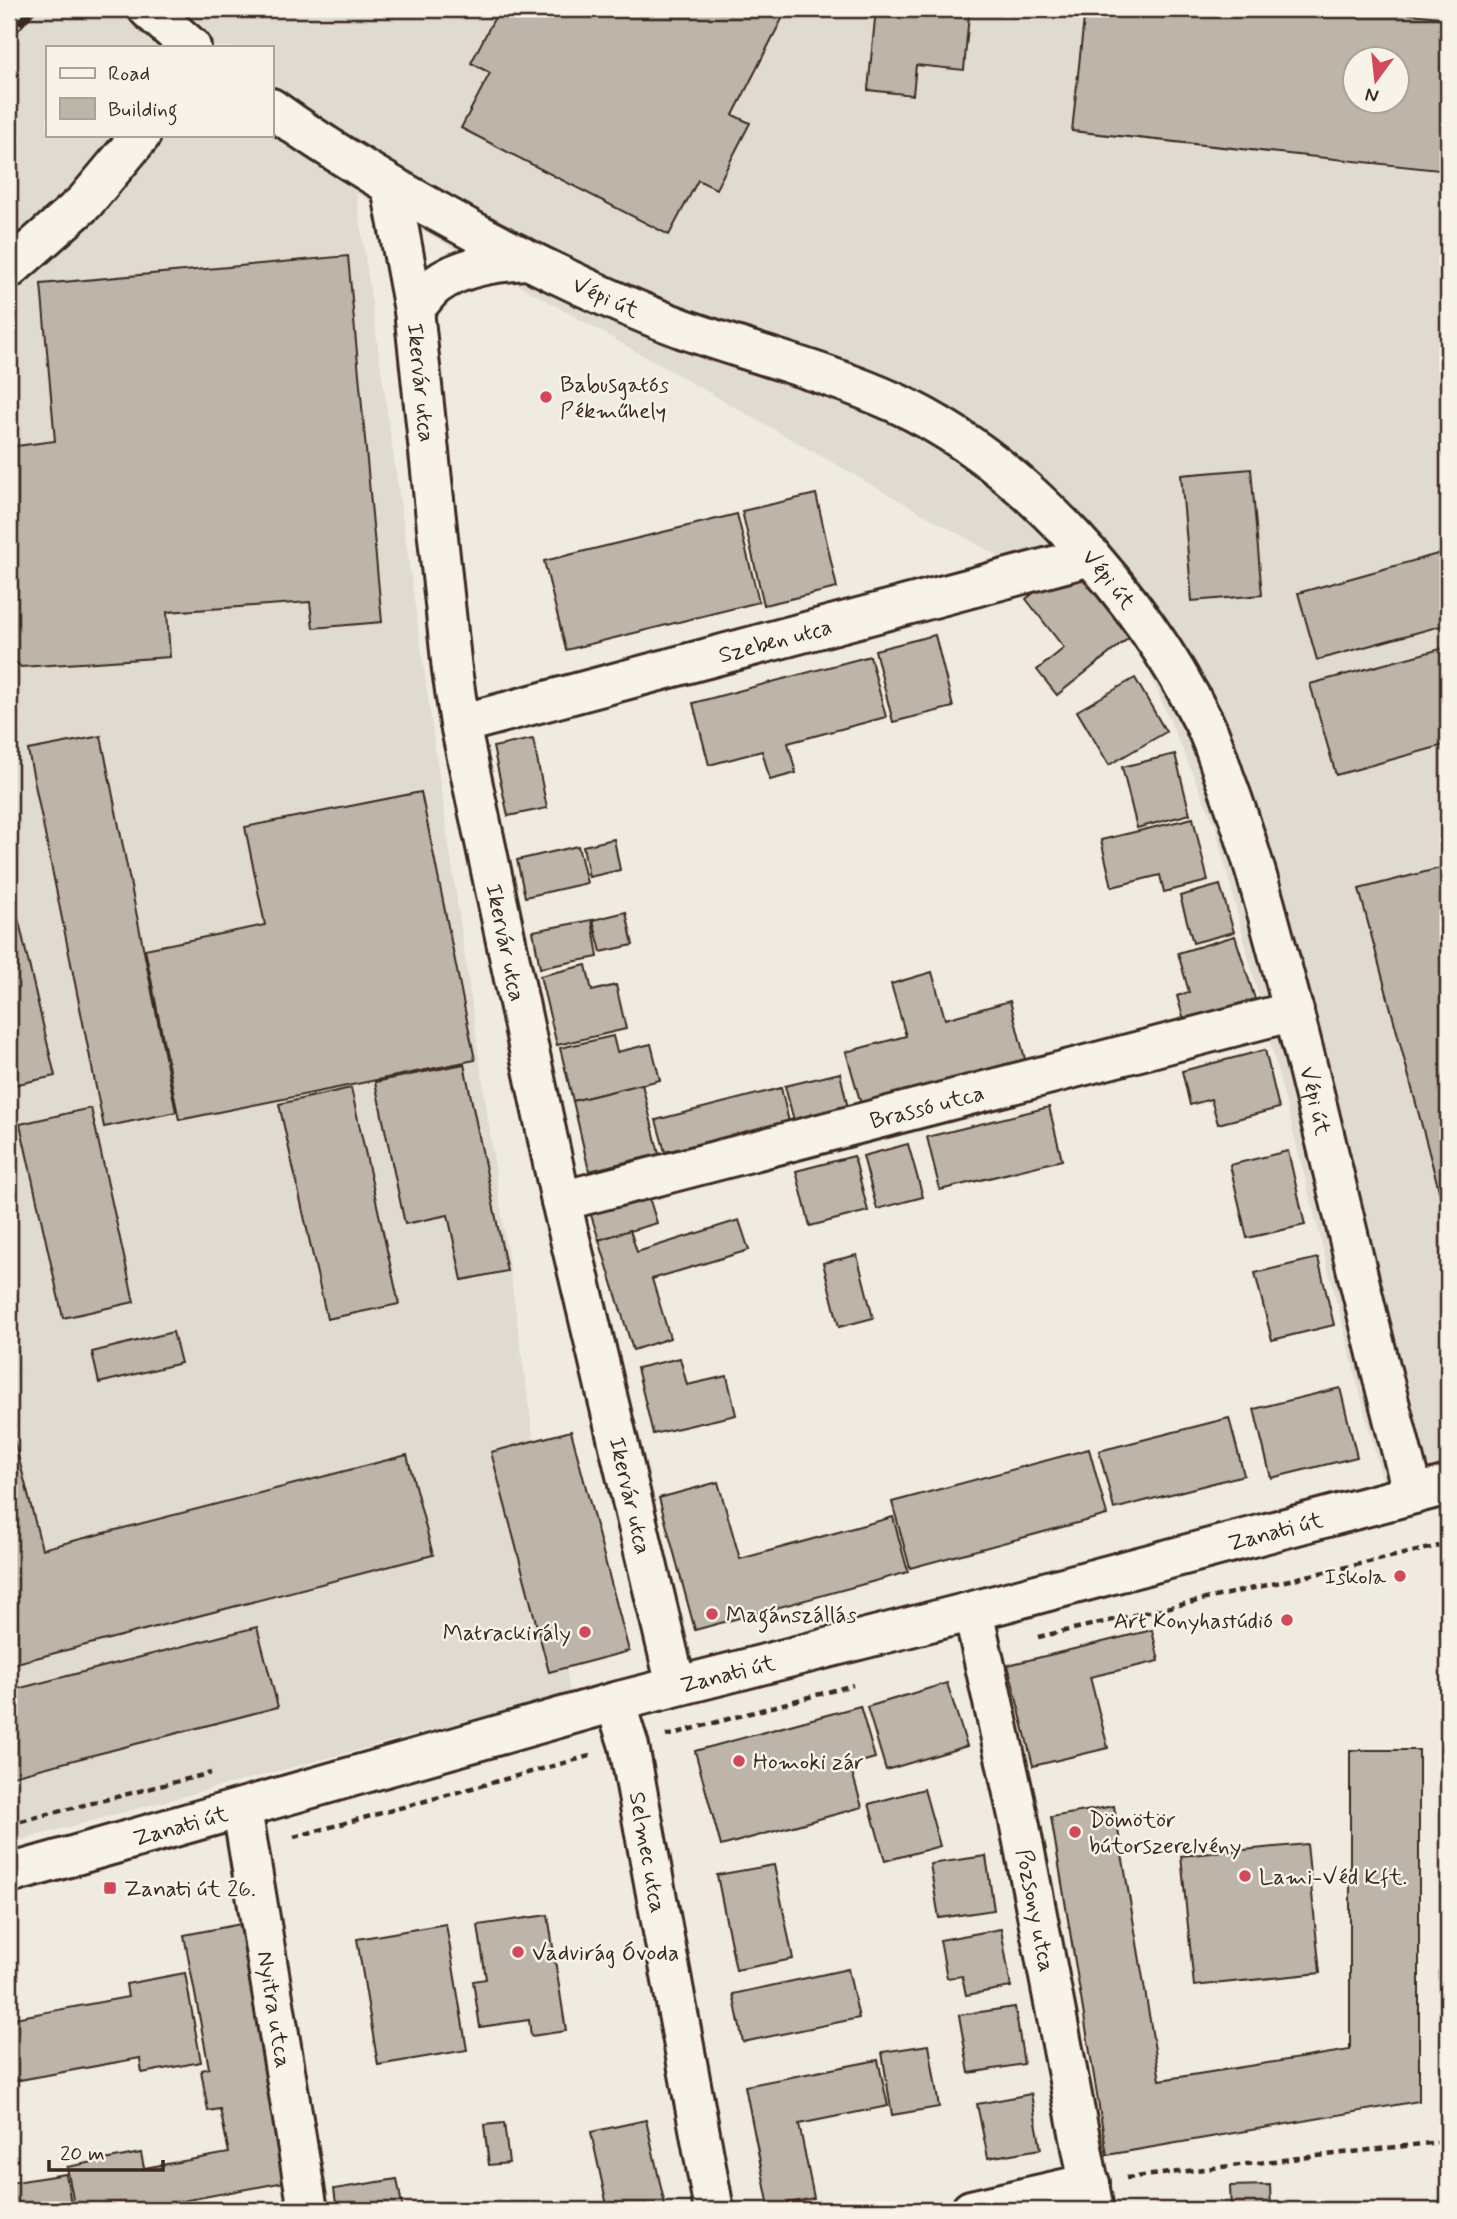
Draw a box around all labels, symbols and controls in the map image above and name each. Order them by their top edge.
legend [46,46,273,136]
north arrow [1342,46,1412,116]
text: Road [108,60,150,88]
text: N [1363,81,1381,109]
text: Building [108,96,178,126]
street label: Vépi út [567,271,643,327]
street label: Ikervár utca [398,322,441,444]
place label: Babusgatós Pékműhely [560,371,669,427]
marker: Babusgatós Pékműhely [538,389,554,405]
street label: Vépi út [1074,543,1142,617]
street label: Szeben utca [716,613,836,672]
street label: Ikervár utca [477,881,531,1004]
street label: Vépi út [1291,1064,1337,1139]
street label: Brassó utca [867,1079,988,1137]
street label: Ikervár utca [601,1434,657,1558]
street label: Zanati út [1225,1506,1327,1560]
place label: Iskola [1324,1563,1386,1593]
marker: Iskola [1392,1568,1408,1584]
place label: Magánszállás [726,1601,857,1633]
marker: Magánszállás [704,1606,720,1622]
place label: Art Konyhastúdió [1113,1607,1273,1637]
marker: Art Konyhastúdió [1279,1612,1295,1628]
place label: Matrackirály [443,1619,571,1649]
marker: Matrackirály [577,1624,593,1640]
street label: Zanati út [677,1649,779,1702]
place label: Homoki zár [753,1748,864,1778]
marker: Homoki zár [731,1753,747,1769]
street label: Selmec utca [621,1789,672,1915]
street label: Zanati út [130,1800,232,1855]
place label: Dömötör bútorszerelvény [1089,1806,1241,1862]
marker: Dömötör bútorszerelvény [1067,1824,1083,1840]
street label: Pozsony utca [1008,1847,1061,1975]
place label: Lami-Véd Kft. [1259,1863,1407,1893]
marker: Lami-Véd Kft. [1237,1868,1253,1884]
place label: Zanati út 26. [124,1875,256,1905]
marker: Zanati út 26. [102,1880,118,1896]
place label: Vadvirág Óvoda [532,1939,679,1969]
marker: Vadvirág Óvoda [510,1944,526,1960]
street label: Nyitra utca [249,1949,297,2070]
scale bar [49,2128,163,2172]
text: 20 m [60,2140,105,2168]

